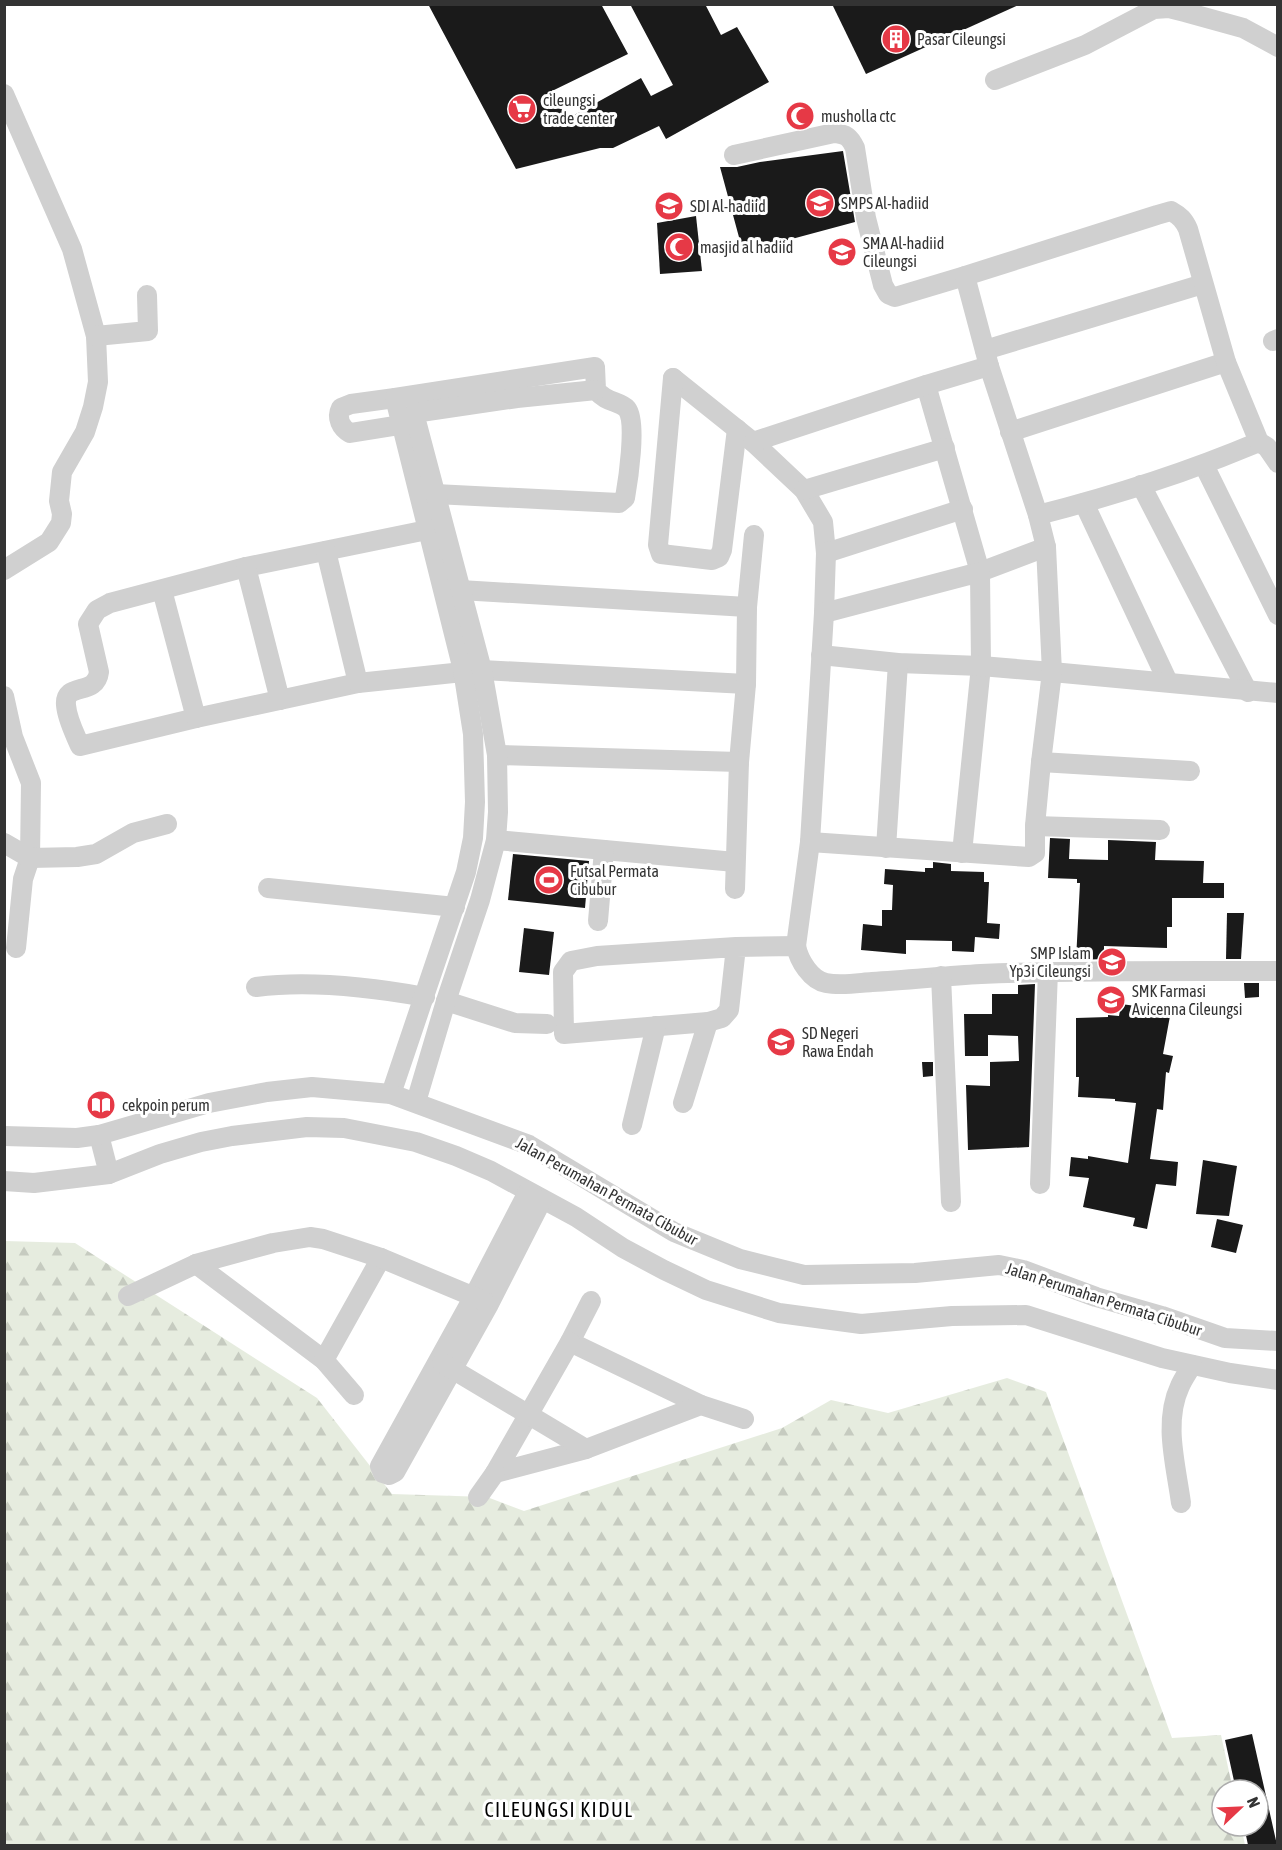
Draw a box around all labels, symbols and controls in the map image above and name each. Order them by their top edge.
building icon: Pasar Cileungsi [880,23,912,55]
place label: Pasar Cileungsi [917,30,1006,49]
place label: cileungsi trade center [543,91,614,127]
supermarket icon: cileungsi trade center [506,93,538,125]
mosque icon: musholla ctc [784,100,816,132]
place label: musholla ctc [821,107,896,125]
school or university icon: SMPS Al-hadiid [804,187,836,219]
school or university icon: SDI Al-hadiid [653,190,685,222]
place label: SMPS Al-hadiid [841,194,929,212]
place label: SDI Al-hadiid [690,197,766,215]
mosque icon: masjid al hadiid [663,231,695,263]
place label: SMA Al-hadiid Cileungsi [863,234,944,271]
school or university icon: SMA Al-hadiid Cileungsi [826,236,858,268]
place label: masjid al hadiid [700,238,793,257]
place label: Futsal Permata Cibubur [570,862,659,898]
sports icon: Futsal Permata Cibubur [533,864,565,896]
place label: SMP Islam Yp3i Cileungsi [1010,944,1091,981]
school or university icon: SMP Islam Yp3i Cileungsi [1096,946,1128,978]
place label: SMK Farmasi Avicenna Cileungsi [1132,982,1242,1019]
school or university icon: SMK Farmasi Avicenna Cileungsi [1095,984,1127,1016]
place label: SD Negeri Rawa Endah [802,1024,874,1060]
school or university icon: SD Negeri Rawa Endah [765,1026,797,1058]
library icon: cekpoin perum [85,1089,117,1121]
place label: cekpoin perum [122,1096,210,1115]
street label: Jalan Perumahan Permata Cibubur [513,1133,701,1249]
street label: Jalan Perumahan Permata Cibubur [1004,1259,1204,1339]
north arrow [1210,1778,1270,1838]
text: N [1244,1794,1264,1810]
district label: CILEUNGSI KIDUL [485,1798,633,1821]

